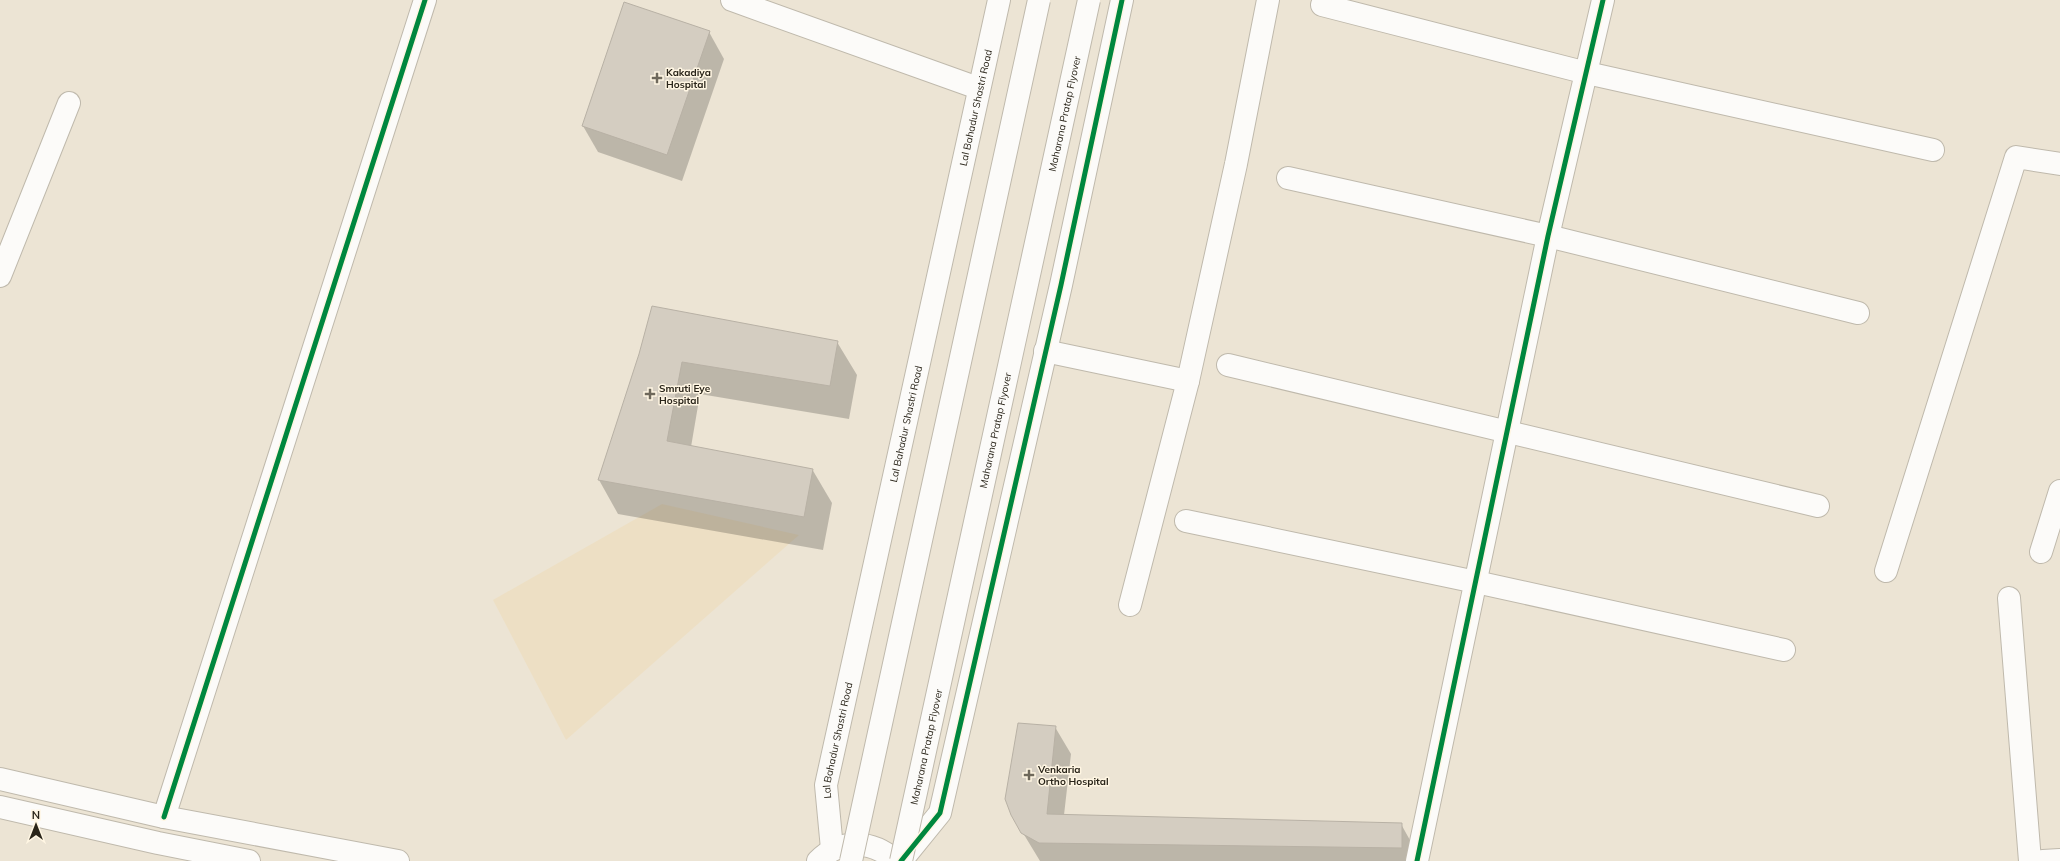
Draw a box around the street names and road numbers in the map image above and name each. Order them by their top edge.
street label: Lal Bahadur Shastri Road [957,48,995,167]
street label: Maharana Pratap Flyover [1046,54,1084,173]
street label: Lal Bahadur Shastri Road [887,365,925,484]
street label: Maharana Pratap Flyover [977,371,1015,489]
street label: Lal Bahadur Shastri Road [820,681,855,799]
street label: Maharana Pratap Flyover [908,687,945,806]

